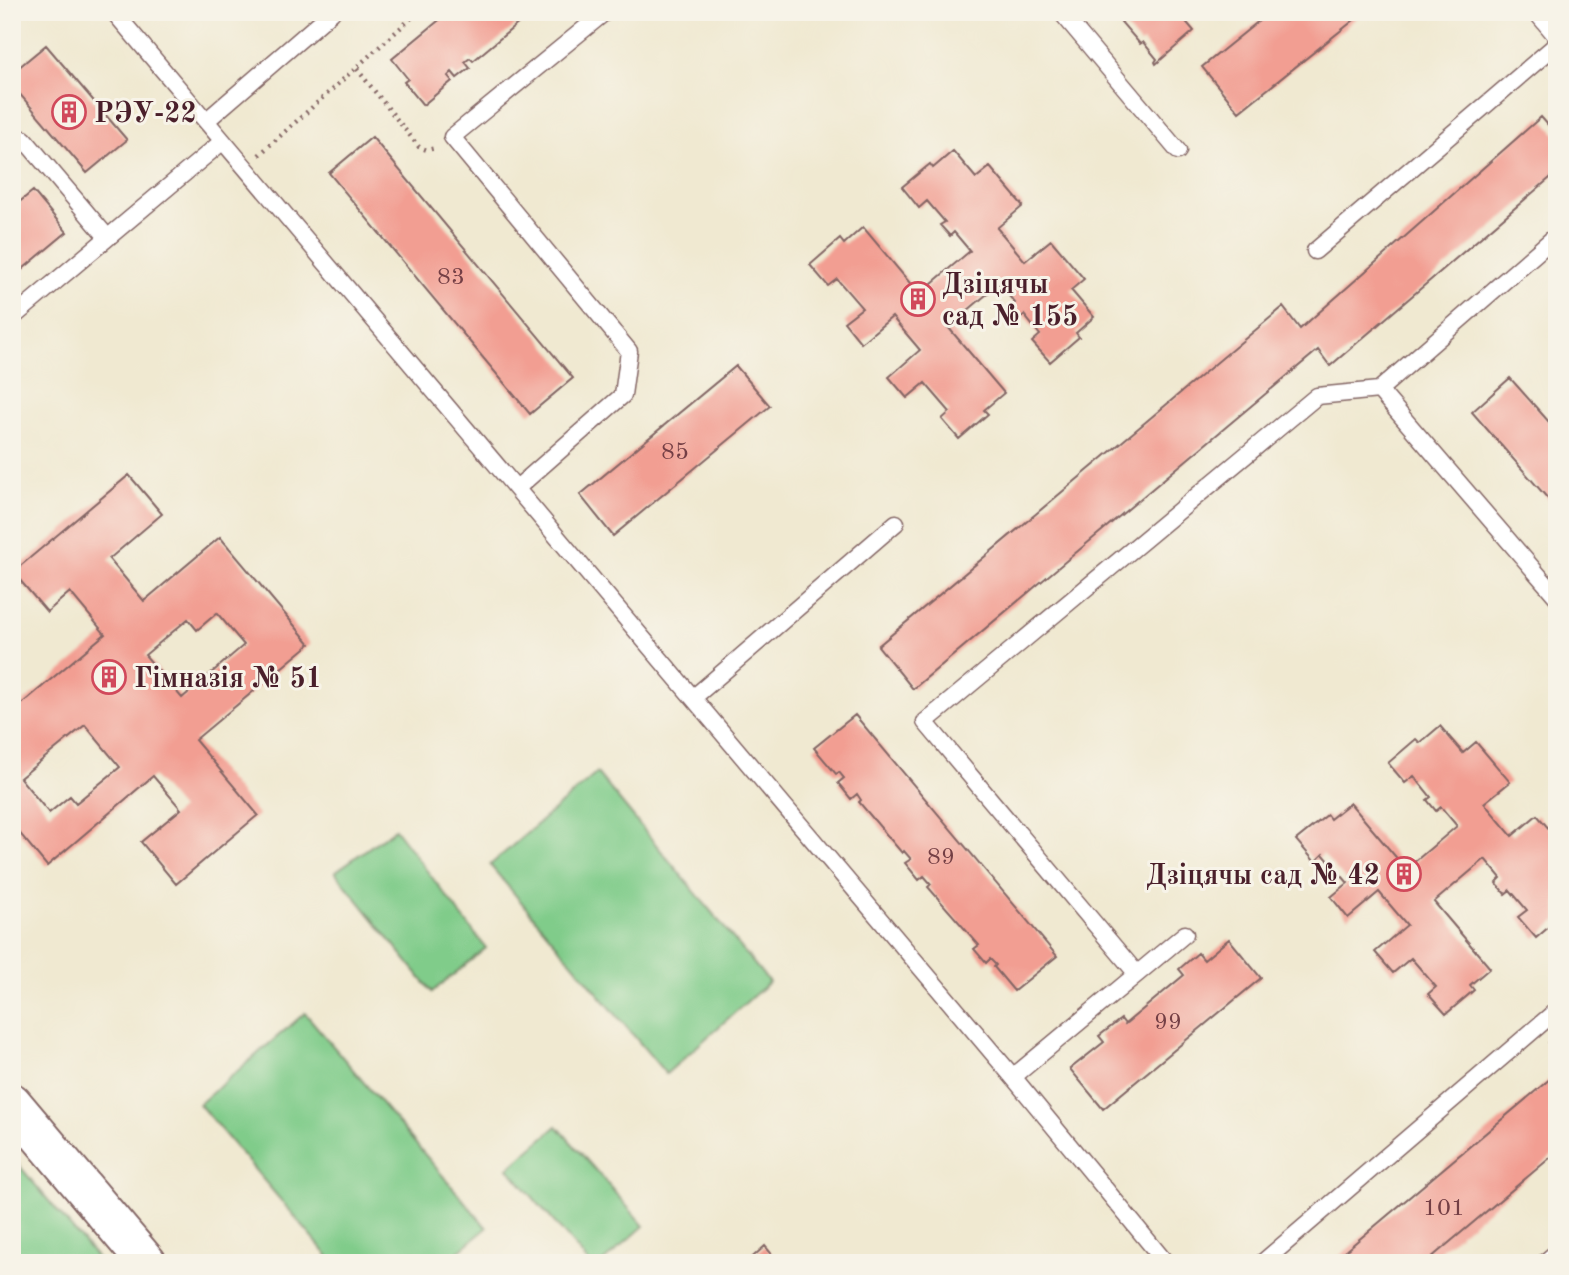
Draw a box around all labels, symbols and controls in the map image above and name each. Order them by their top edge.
building icon: РЭУ-22 [50,93,88,131]
place label: РЭУ-22 [94,100,197,129]
house number: 83 [437,266,465,290]
place label: Дзіцячы сад № 155 [942,271,1078,332]
building icon: Дзіцячы сад № 155 [899,280,937,318]
house number: 85 [661,441,689,465]
building icon: Гімназія № 51 [90,658,128,696]
place label: Гімназія № 51 [134,665,322,694]
house number: 89 [927,846,955,870]
building icon: Дзіцячы сад № 42 [1385,855,1423,893]
place label: Дзіцячы сад № 42 [1146,862,1380,891]
house number: 99 [1154,1011,1182,1035]
house number: 101 [1423,1197,1465,1221]

